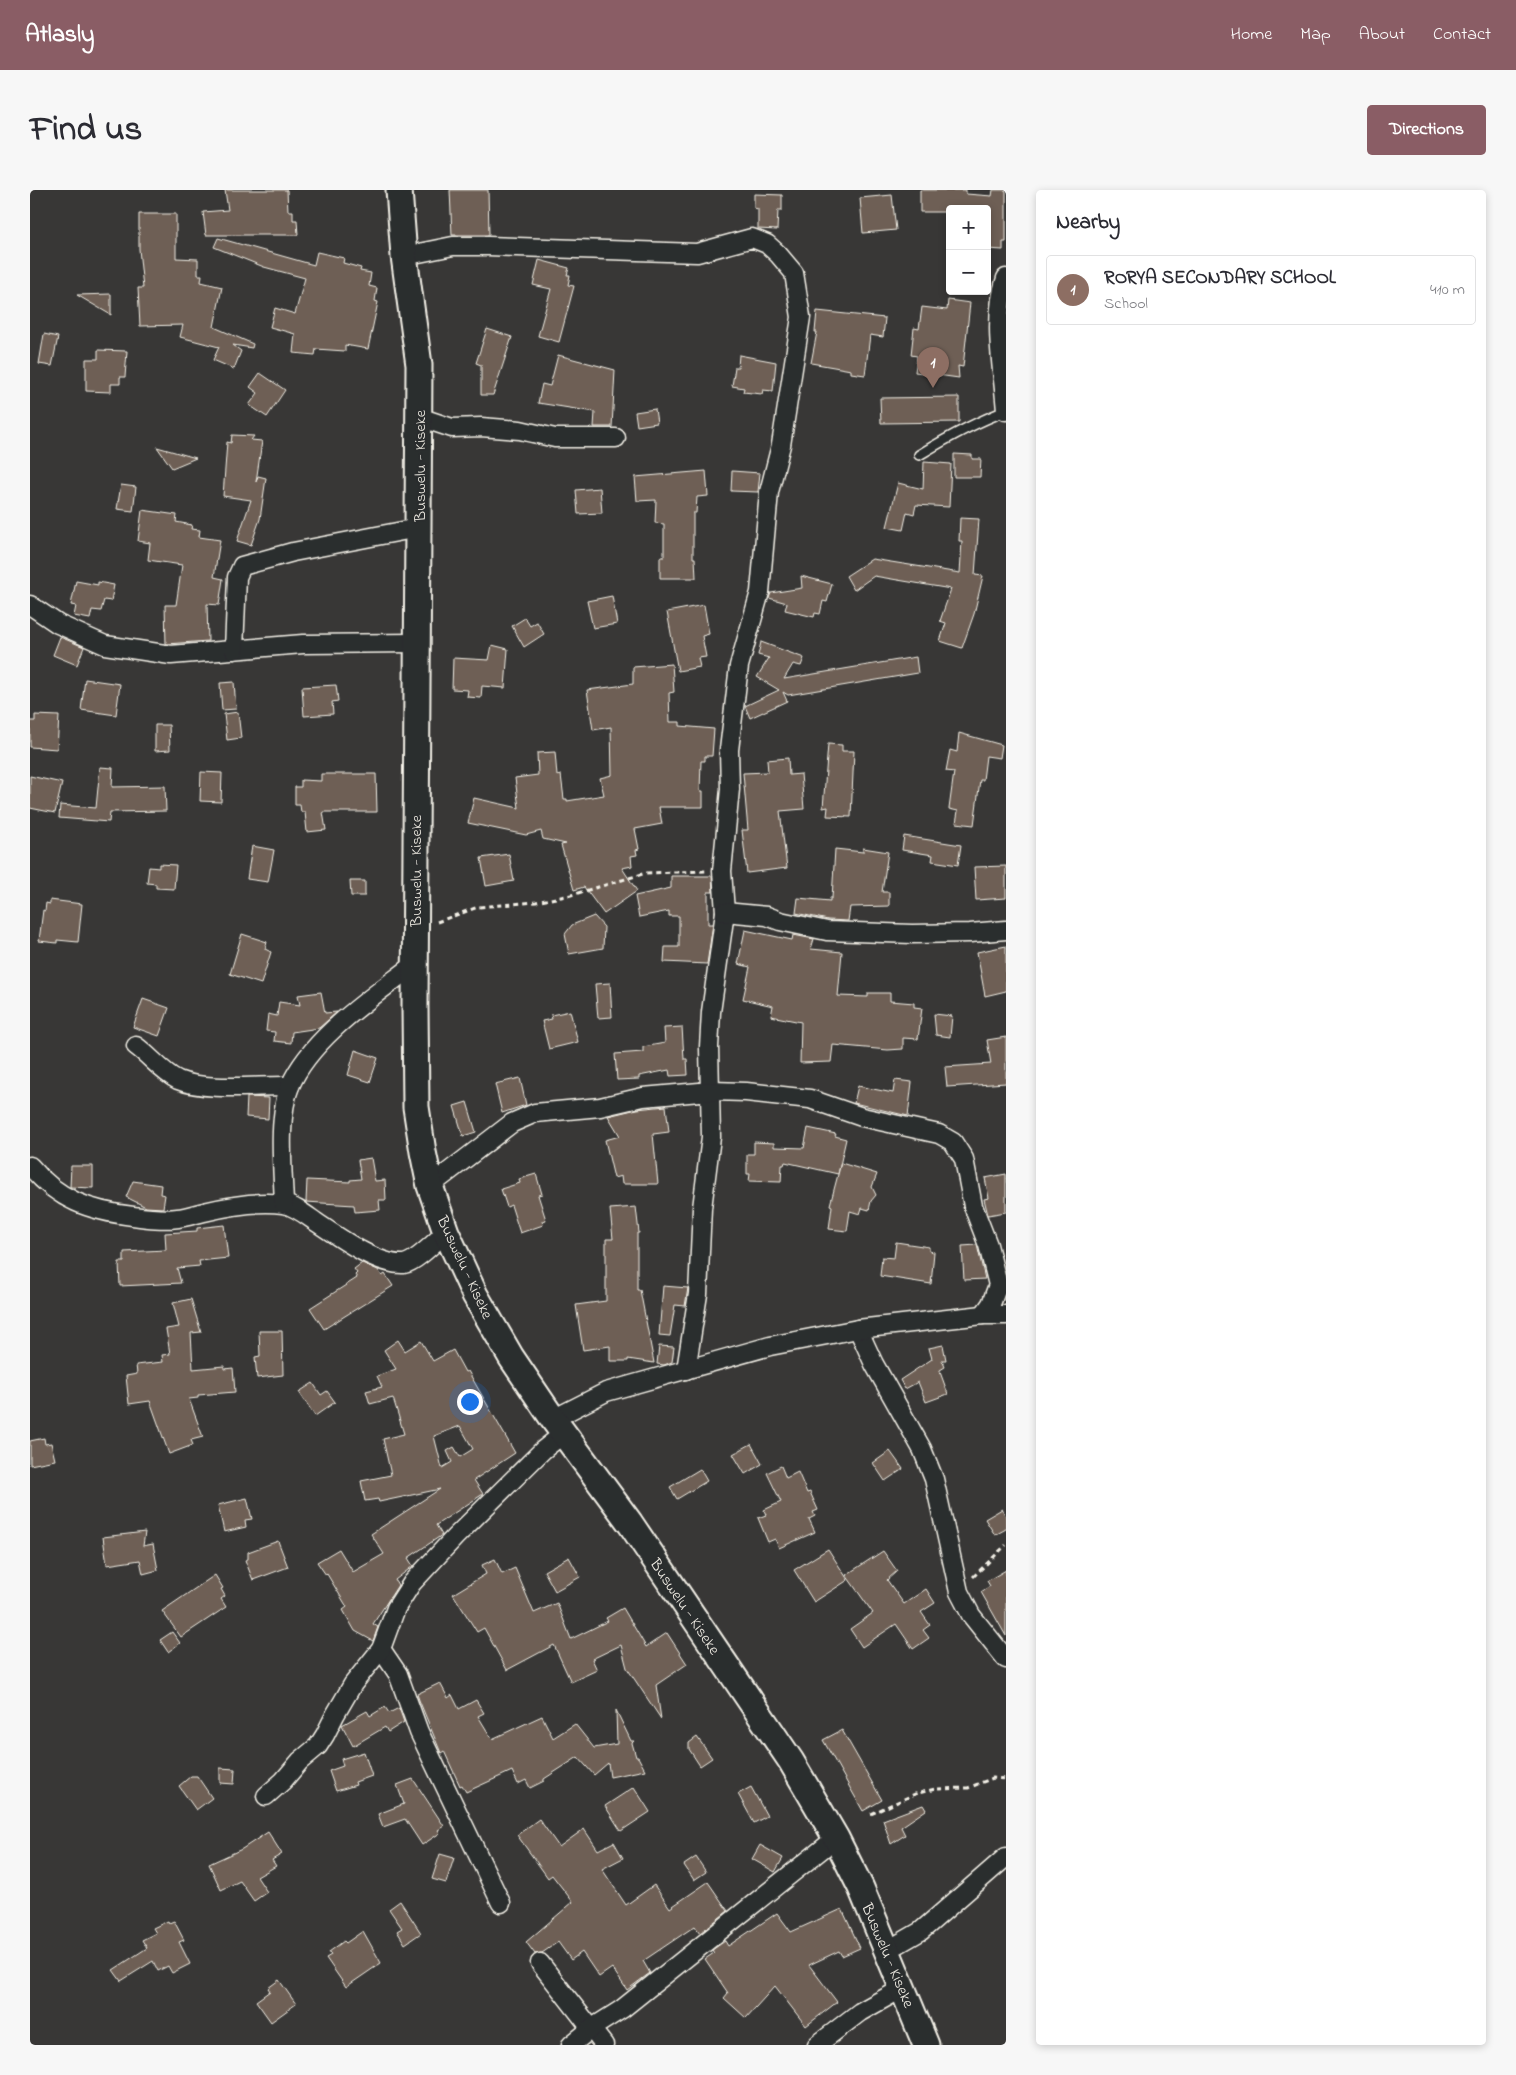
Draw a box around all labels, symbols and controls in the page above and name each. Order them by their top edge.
text: Atlasly [25,18,94,53]
text: Home [1231,22,1272,48]
text: Map [1300,22,1331,48]
text: About [1359,22,1405,48]
text: Contact [1433,22,1491,48]
text: Find us [30,105,142,156]
button: Directions [1367,105,1486,155]
map controls [946,205,991,295]
button: + [946,205,991,250]
text: Nearby [1056,208,1120,238]
button: − [946,250,991,295]
text: RORYA SECONDARY SCHOOL [1104,265,1336,292]
text: 1 [1070,278,1076,302]
text: 410 m [1430,278,1465,302]
text: School [1104,292,1148,316]
pin: 1 [917,347,949,388]
street label: Buswelu - Kiseke [409,409,433,523]
street label: Buswelu - Kiseke [405,814,429,928]
street label: Buswelu - Kiseke [429,1211,499,1324]
your location [457,1389,483,1415]
street label: Buswelu - Kiseke [643,1553,726,1661]
street label: Buswelu - Kiseke [854,1899,920,2013]

